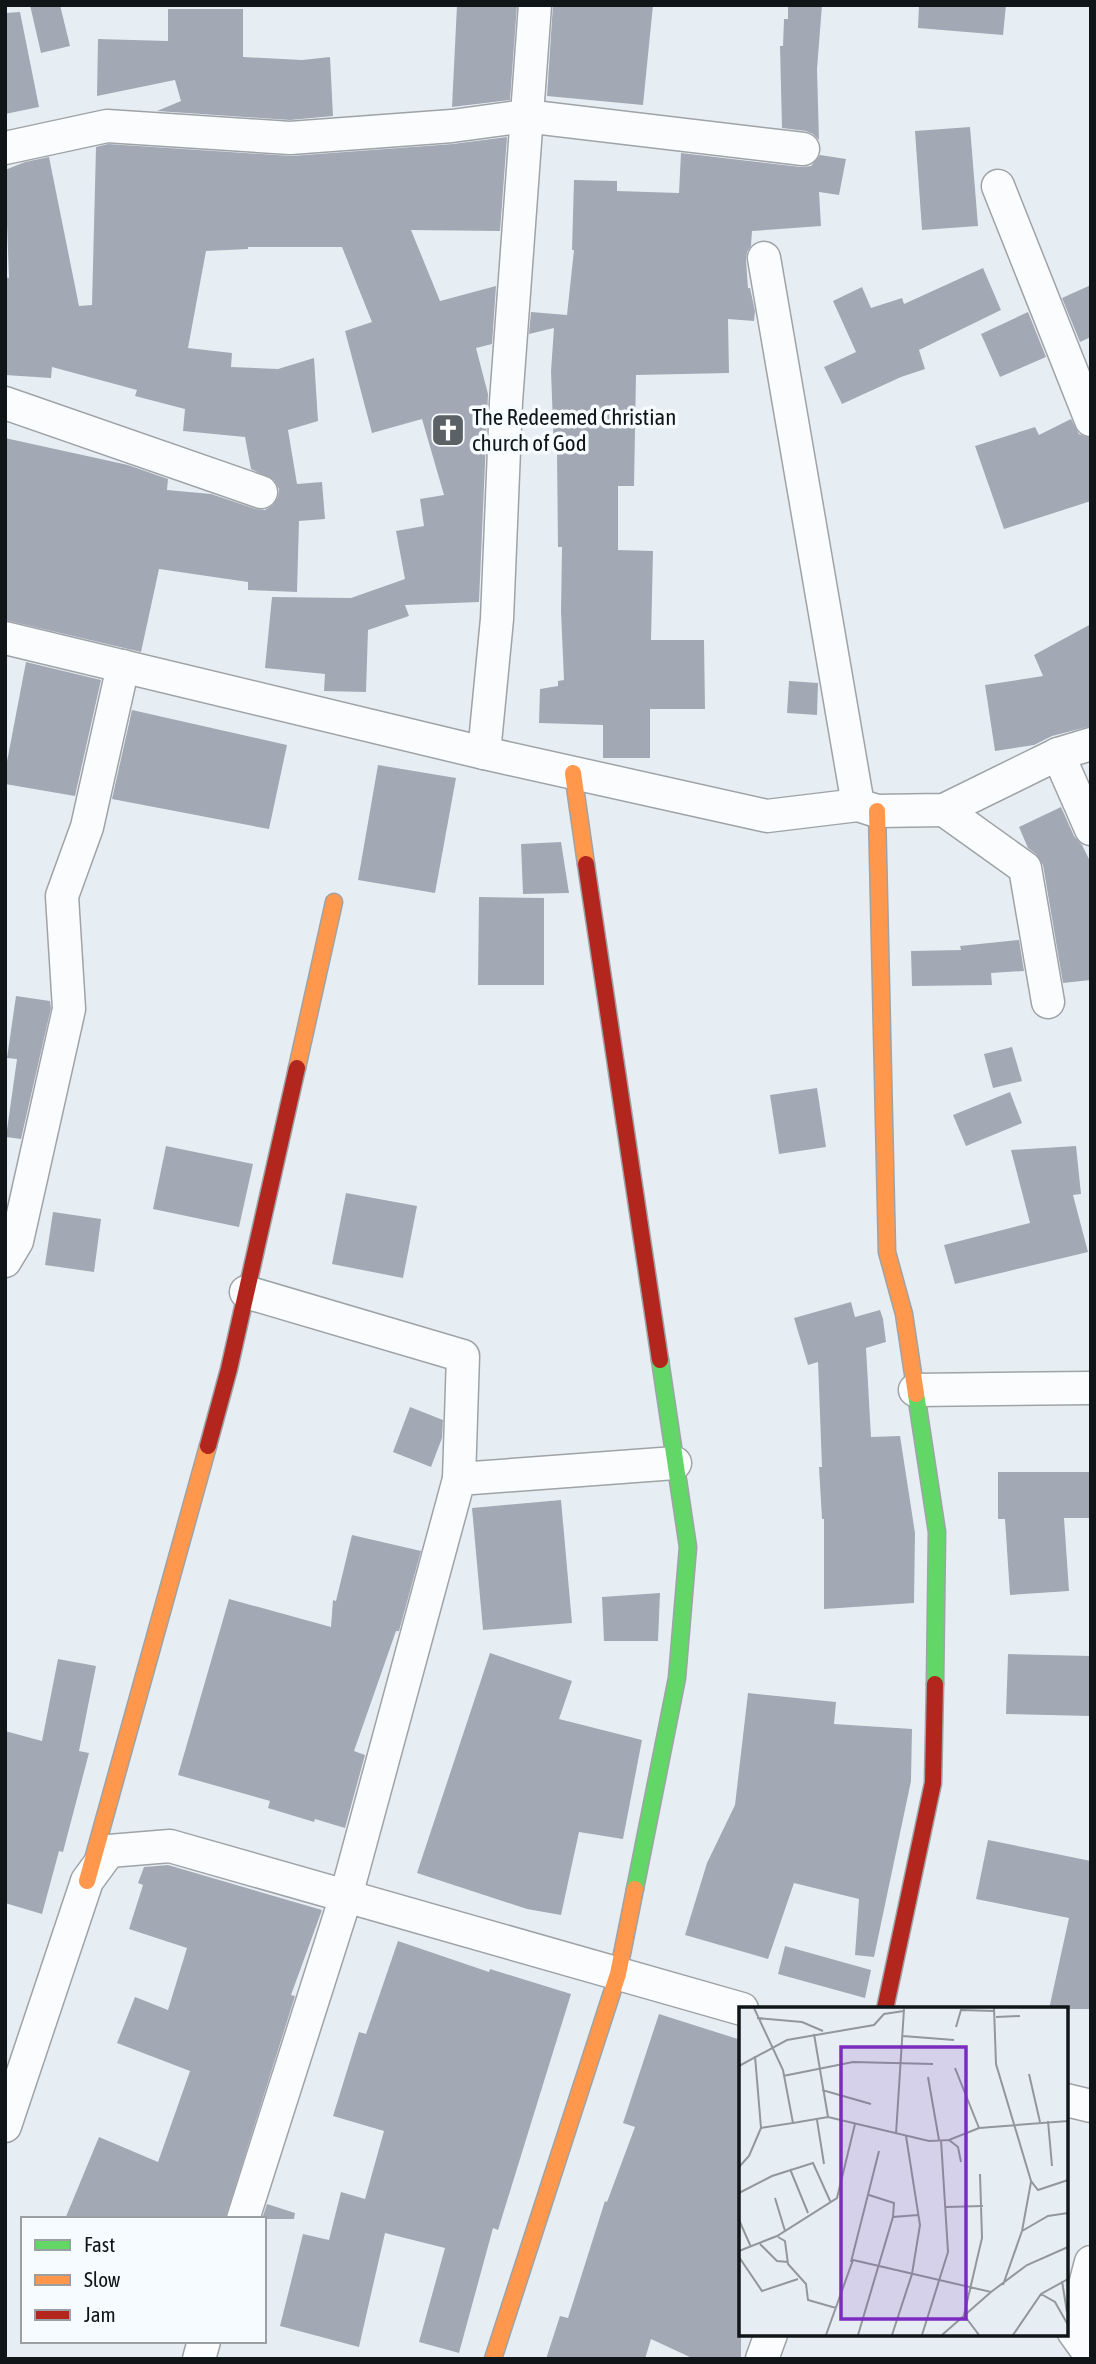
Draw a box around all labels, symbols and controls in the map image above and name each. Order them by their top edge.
place label: The Redeemed Christian church of God [472,404,676,456]
church icon: The Redeemed Christian church of God [429,411,467,449]
inset map [739,2007,1068,2336]
legend [21,2217,266,2343]
text: Fast [84,2232,115,2256]
text: Slow [84,2267,121,2291]
text: Jam [84,2302,116,2326]

